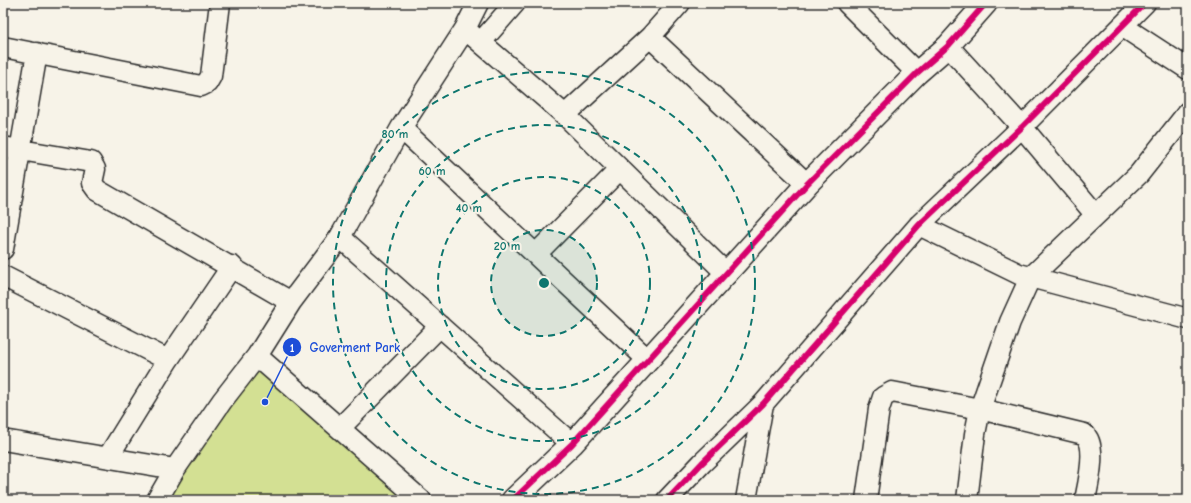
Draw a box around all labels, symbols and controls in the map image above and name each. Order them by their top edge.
text: 80 m [382,127,408,141]
text: 60 m [419,164,445,178]
text: 40 m [456,201,482,215]
text: 20 m [494,239,520,253]
centre of rings [537,276,551,290]
callout: Goverment Park [282,335,409,360]
text: Goverment Park [310,340,401,355]
text: 1 [290,341,295,355]

